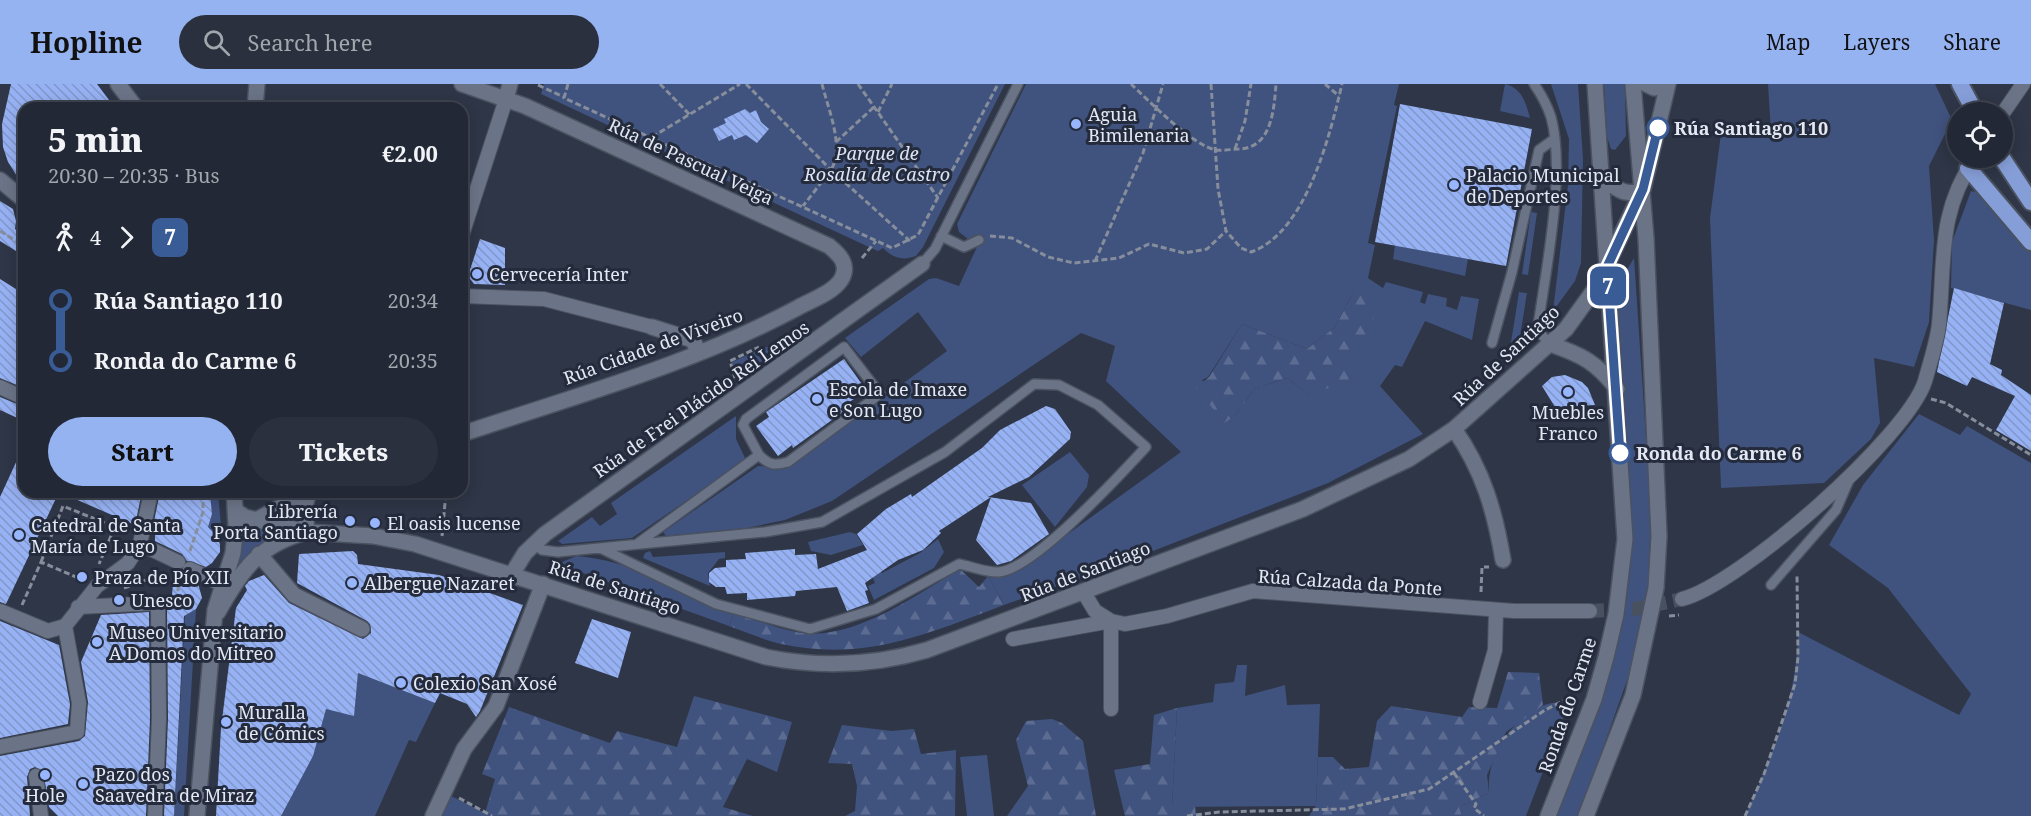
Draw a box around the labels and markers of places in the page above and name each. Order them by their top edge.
place label: Aguia Bimilenaria [1088,102,1190,147]
place label: Rúa Santiago 110 [1674,116,1828,140]
marker: Aguia Bimilenaria [1069,117,1083,131]
marker: Rúa Santiago 110 [1647,117,1669,139]
place label: Palacio Municipal de Deportes [1466,163,1620,208]
marker: Palacio Municipal de Deportes [1447,178,1461,192]
place label: Cervecería Inter [489,262,629,286]
marker: Cervecería Inter [470,267,484,281]
place label: Escola de Imaxe e Son Lugo [829,377,967,422]
marker: Muebles Franco [1561,385,1575,399]
marker: Escola de Imaxe e Son Lugo [810,392,824,406]
place label: Muebles Franco [1532,400,1604,445]
place label: Ronda do Carme 6 [1636,441,1802,465]
marker: Ronda do Carme 6 [1609,442,1631,464]
place label: Librería Porta Santiago [213,499,338,544]
place label: El oasis lucense [387,511,521,535]
place label: Catedral de Santa María de Lugo [31,513,181,558]
marker: Librería Porta Santiago [343,514,357,528]
marker: El oasis lucense [368,516,382,530]
marker: Catedral de Santa María de Lugo [12,528,26,542]
place label: Praza de Pío XII [94,565,229,589]
marker: Praza de Pío XII [75,570,89,584]
place label: Albergue Nazaret [364,571,515,595]
marker: Albergue Nazaret [345,576,359,590]
place label: Unesco [131,588,193,612]
marker: Unesco [112,593,126,607]
place label: Museo Universitario A Domos do Mitreo [109,620,284,665]
marker: Museo Universitario A Domos do Mitreo [90,635,104,649]
place label: Colexio San Xosé [413,671,557,695]
marker: Colexio San Xosé [394,676,408,690]
place label: Muralla de Cómics [238,700,325,745]
marker: Muralla de Cómics [219,715,233,729]
place label: Pazo dos Saavedra de Miraz [95,762,255,807]
marker: Hole [38,768,52,782]
marker: Pazo dos Saavedra de Miraz [76,777,90,791]
place label: Hole [25,783,65,807]

